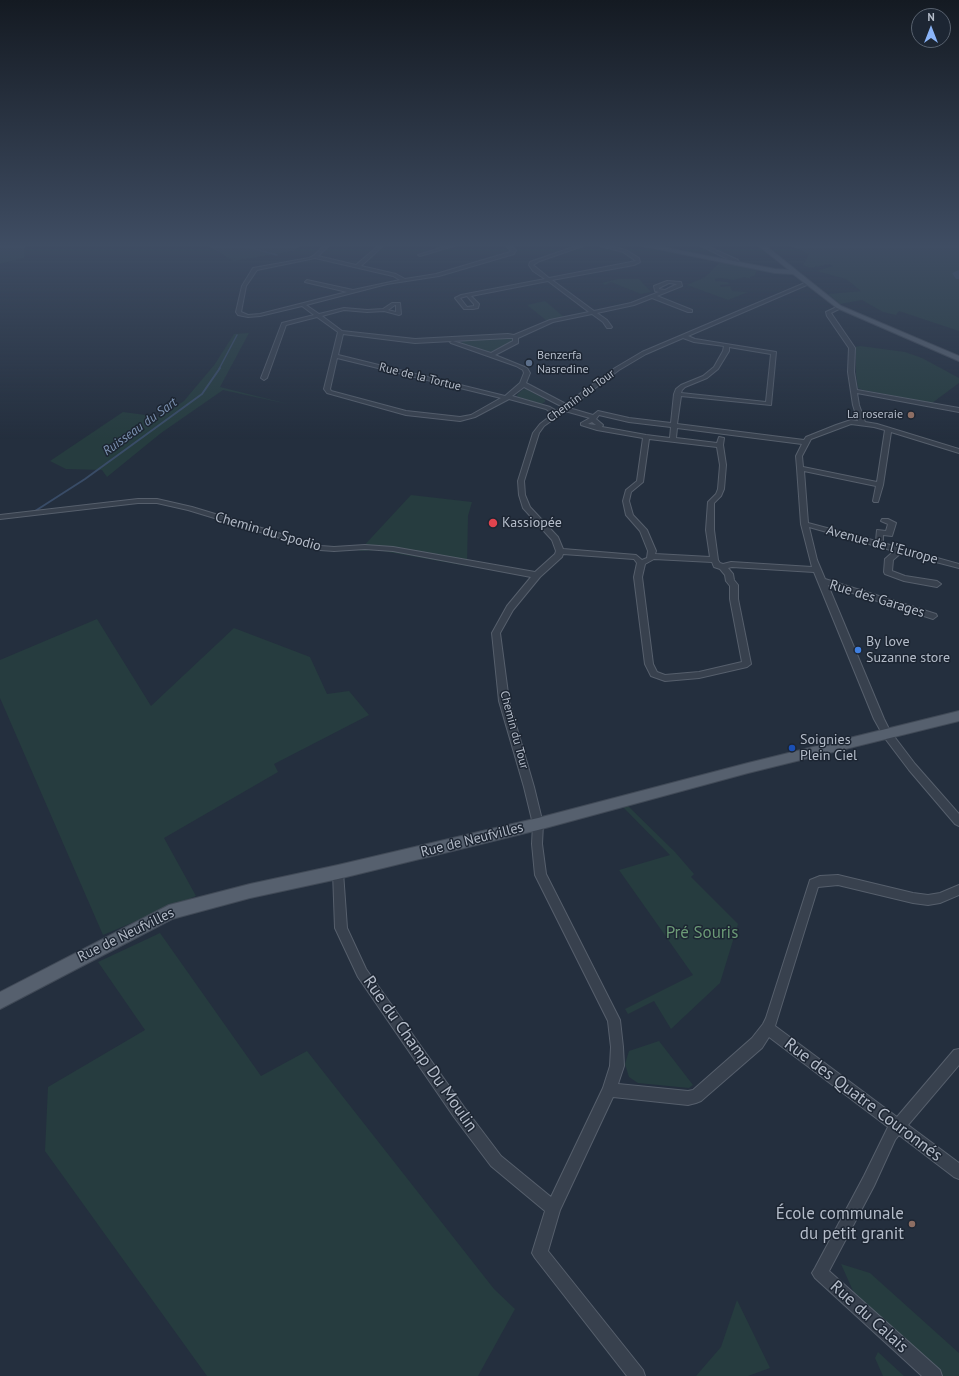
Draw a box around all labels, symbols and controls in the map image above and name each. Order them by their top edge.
north arrow [911,8,951,48]
text: N [927,10,935,24]
place label: Benzerfa Nasredine [537,349,589,377]
marker: Benzerfa Nasredine [524,358,534,368]
street label: Rue de la Tortue [378,360,462,394]
street label: Chemin du Tour [544,367,618,425]
water label: Ruisseau du Sart [100,395,180,459]
place label: La roseraie [847,408,903,422]
marker: La roseraie [906,410,916,420]
street label: Chemin du Spodio [213,509,323,555]
place label: Kassiopée [502,515,562,531]
marker: Kassiopée [487,517,499,529]
street label: Avenue de l'Europe [824,522,940,568]
street label: Rue des Garages [827,577,927,621]
place label: By love Suzanne store [866,634,950,666]
marker: By love Suzanne store [853,645,863,655]
street label: Chemin du Tour [497,689,531,771]
place label: Soignies Plein Ciel [800,732,857,764]
marker: Soignies Plein Ciel [787,743,797,753]
street label: Rue de Neufvilles [419,819,525,861]
street label: Rue de Neufvilles [75,904,177,966]
park label: Pré Souris [666,923,738,943]
street label: Rue du Champ Du Moulin [358,972,482,1136]
street label: Rue des Quatre Couronnés [780,1034,946,1166]
place label: École communale du petit granit [776,1204,904,1244]
marker: École communale du petit granit [907,1219,917,1229]
street label: Rue du Calais [826,1277,912,1357]

